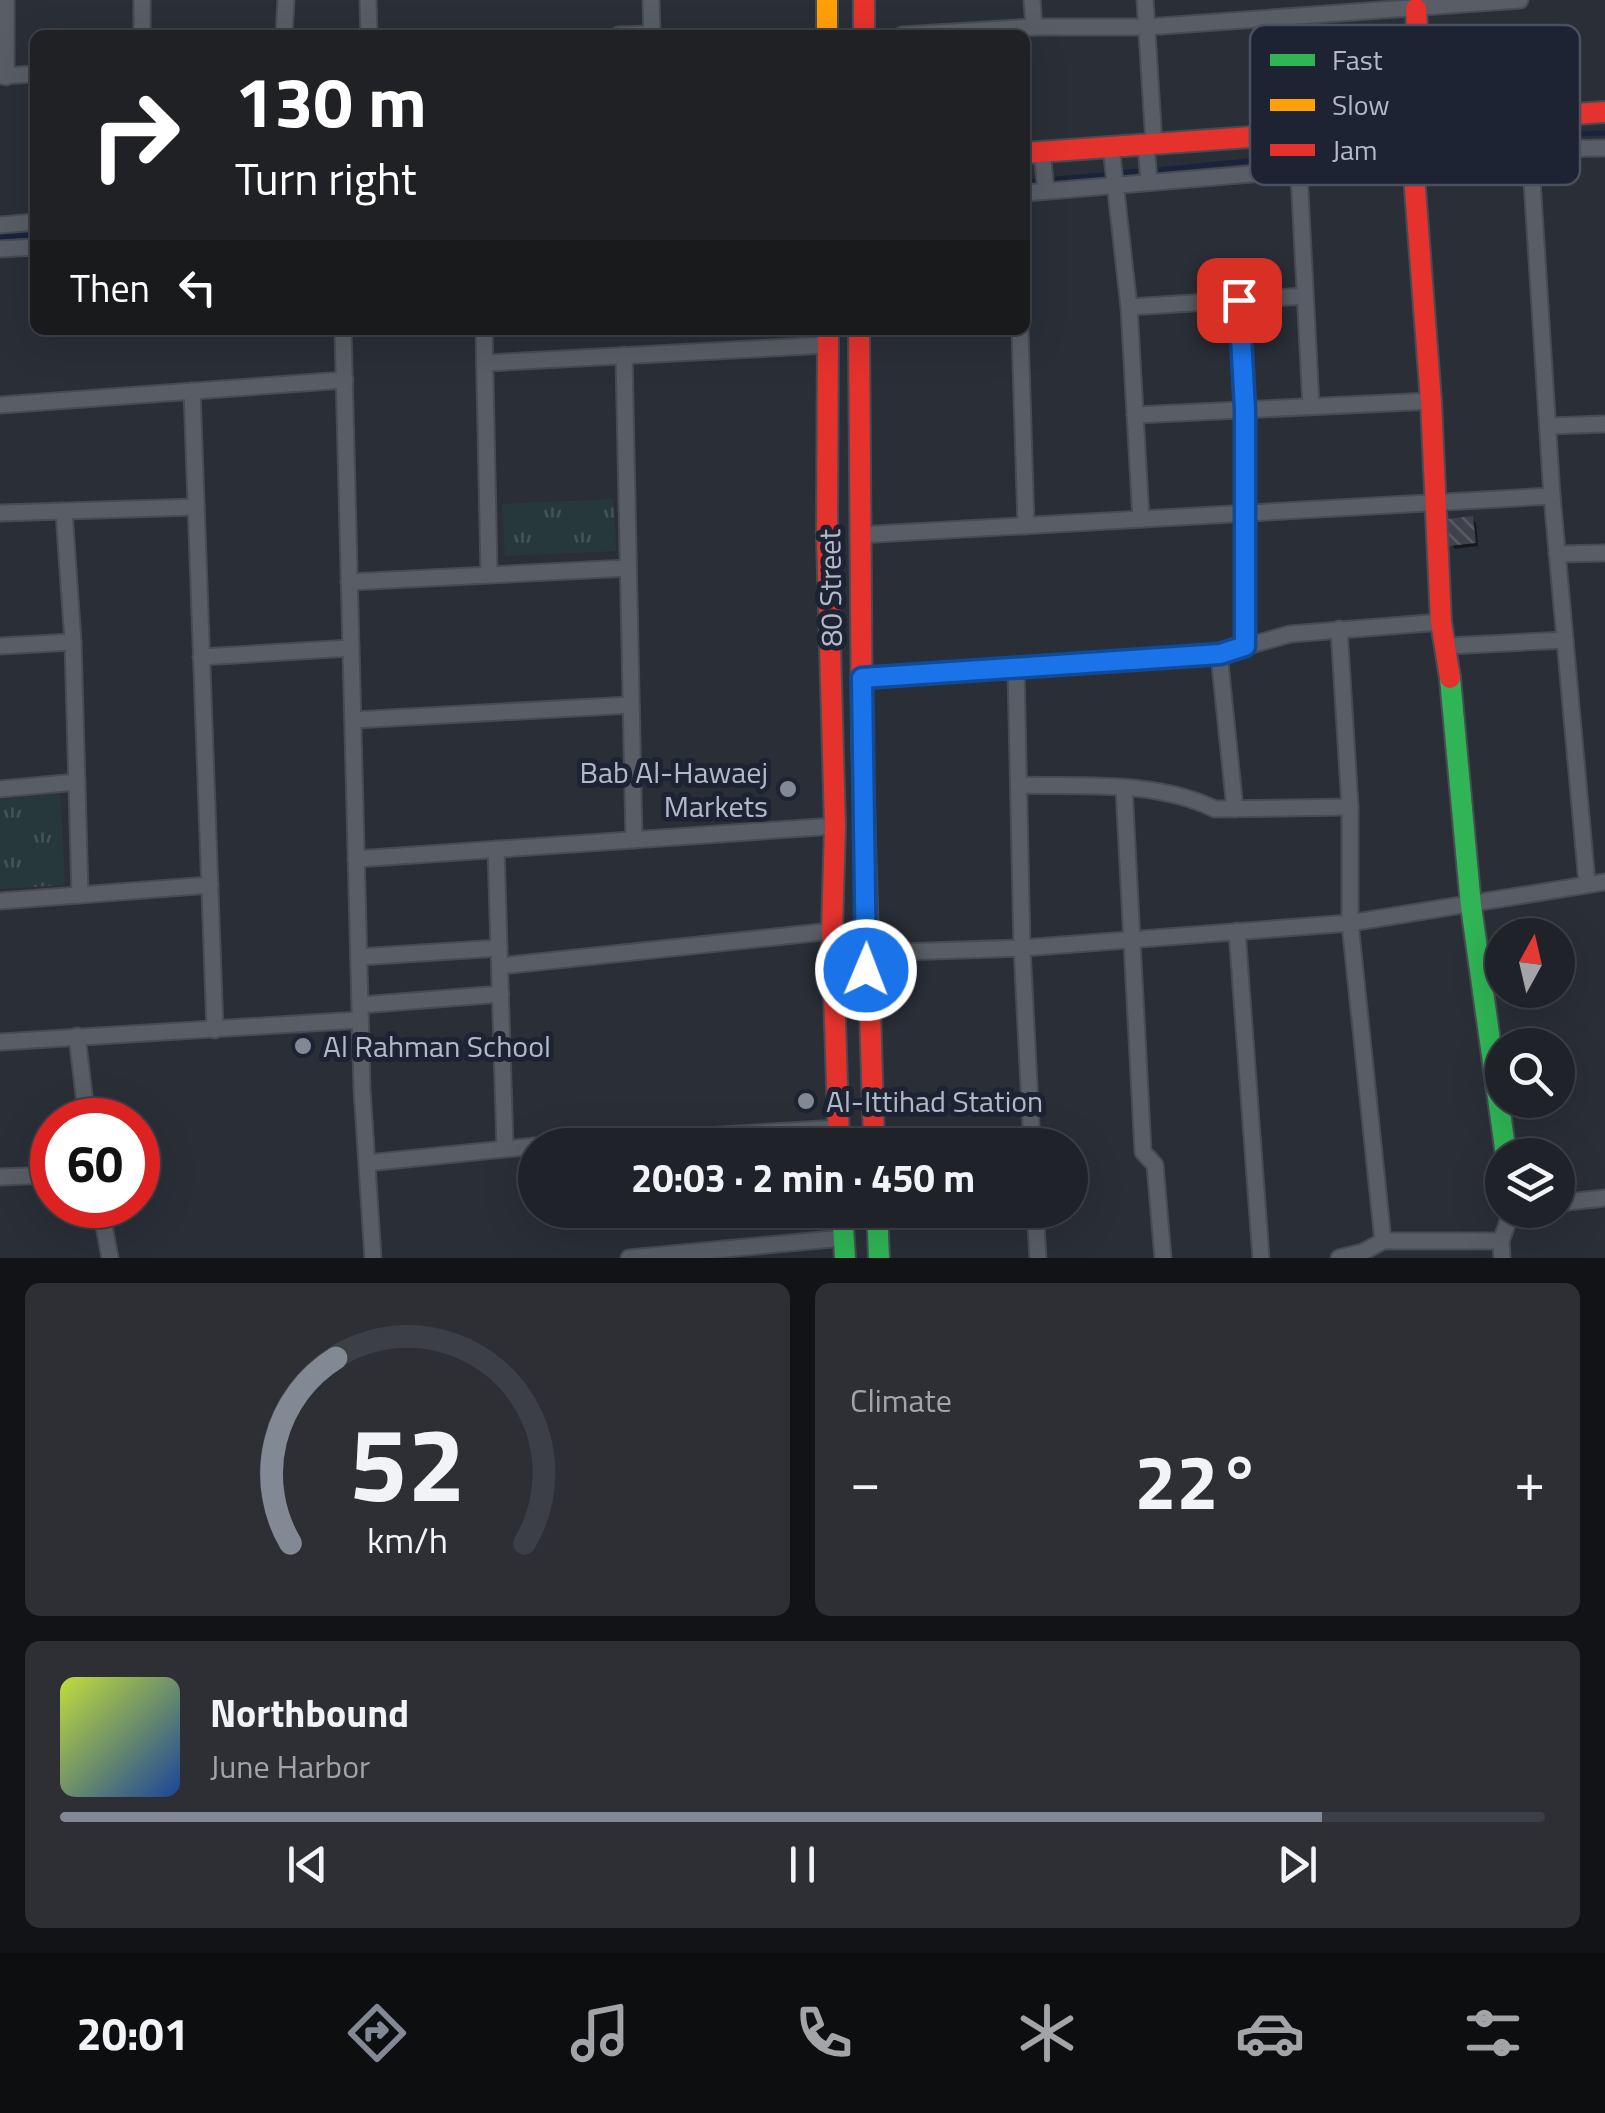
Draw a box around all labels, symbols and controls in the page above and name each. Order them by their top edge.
legend [1250,25,1580,185]
text: Fast [1332,38,1383,81]
text: 130 m [235,48,427,154]
icon: right [70,70,200,200]
text: Slow [1332,83,1390,126]
text: Jam [1332,128,1378,171]
text: Turn right [235,144,417,212]
pin [1197,258,1282,343]
text: Then [70,259,150,317]
icon: left [170,260,225,315]
icon: arrive [1212,273,1267,328]
street label: 80 Street [806,528,854,647]
place label: Bab Al-Hawaej Markets [579,749,768,829]
marker: Bab Al-Hawaej Markets [777,778,799,800]
position arrow [814,918,918,1022]
north arrow [1485,918,1575,1008]
map controls [1485,918,1575,1228]
place label: Al Rahman School [323,1023,551,1069]
button: search [1485,1028,1575,1118]
marker: Al Rahman School [292,1035,314,1057]
place label: Al-Ittihad Station [826,1078,1043,1124]
marker: Al-Ittihad Station [795,1090,817,1112]
speed limit sign: 60 [30,1098,160,1228]
button: layers [1485,1138,1575,1228]
text: 20:03 · 2 min · 450 m [631,1149,975,1207]
text: Climate [850,1376,952,1424]
text: 52 [349,1383,466,1541]
text: 22° [1134,1424,1261,1538]
text: − [850,1439,881,1522]
text: + [1514,1439,1545,1522]
text: km/h [367,1512,448,1567]
text: Northbound [210,1684,409,1742]
text: June Harbor [210,1742,370,1790]
icon: previous [280,1837,335,1892]
icon: pause [775,1837,830,1892]
icon: next [1270,1837,1325,1892]
icon: directions [342,1998,412,2068]
icon: music [565,1998,635,2068]
icon: phone [789,1998,859,2068]
icon: climate [1012,1998,1082,2068]
icon: car [1235,1998,1305,2068]
icon: filters [1458,1998,1528,2068]
text: 20:01 [77,1999,189,2067]

